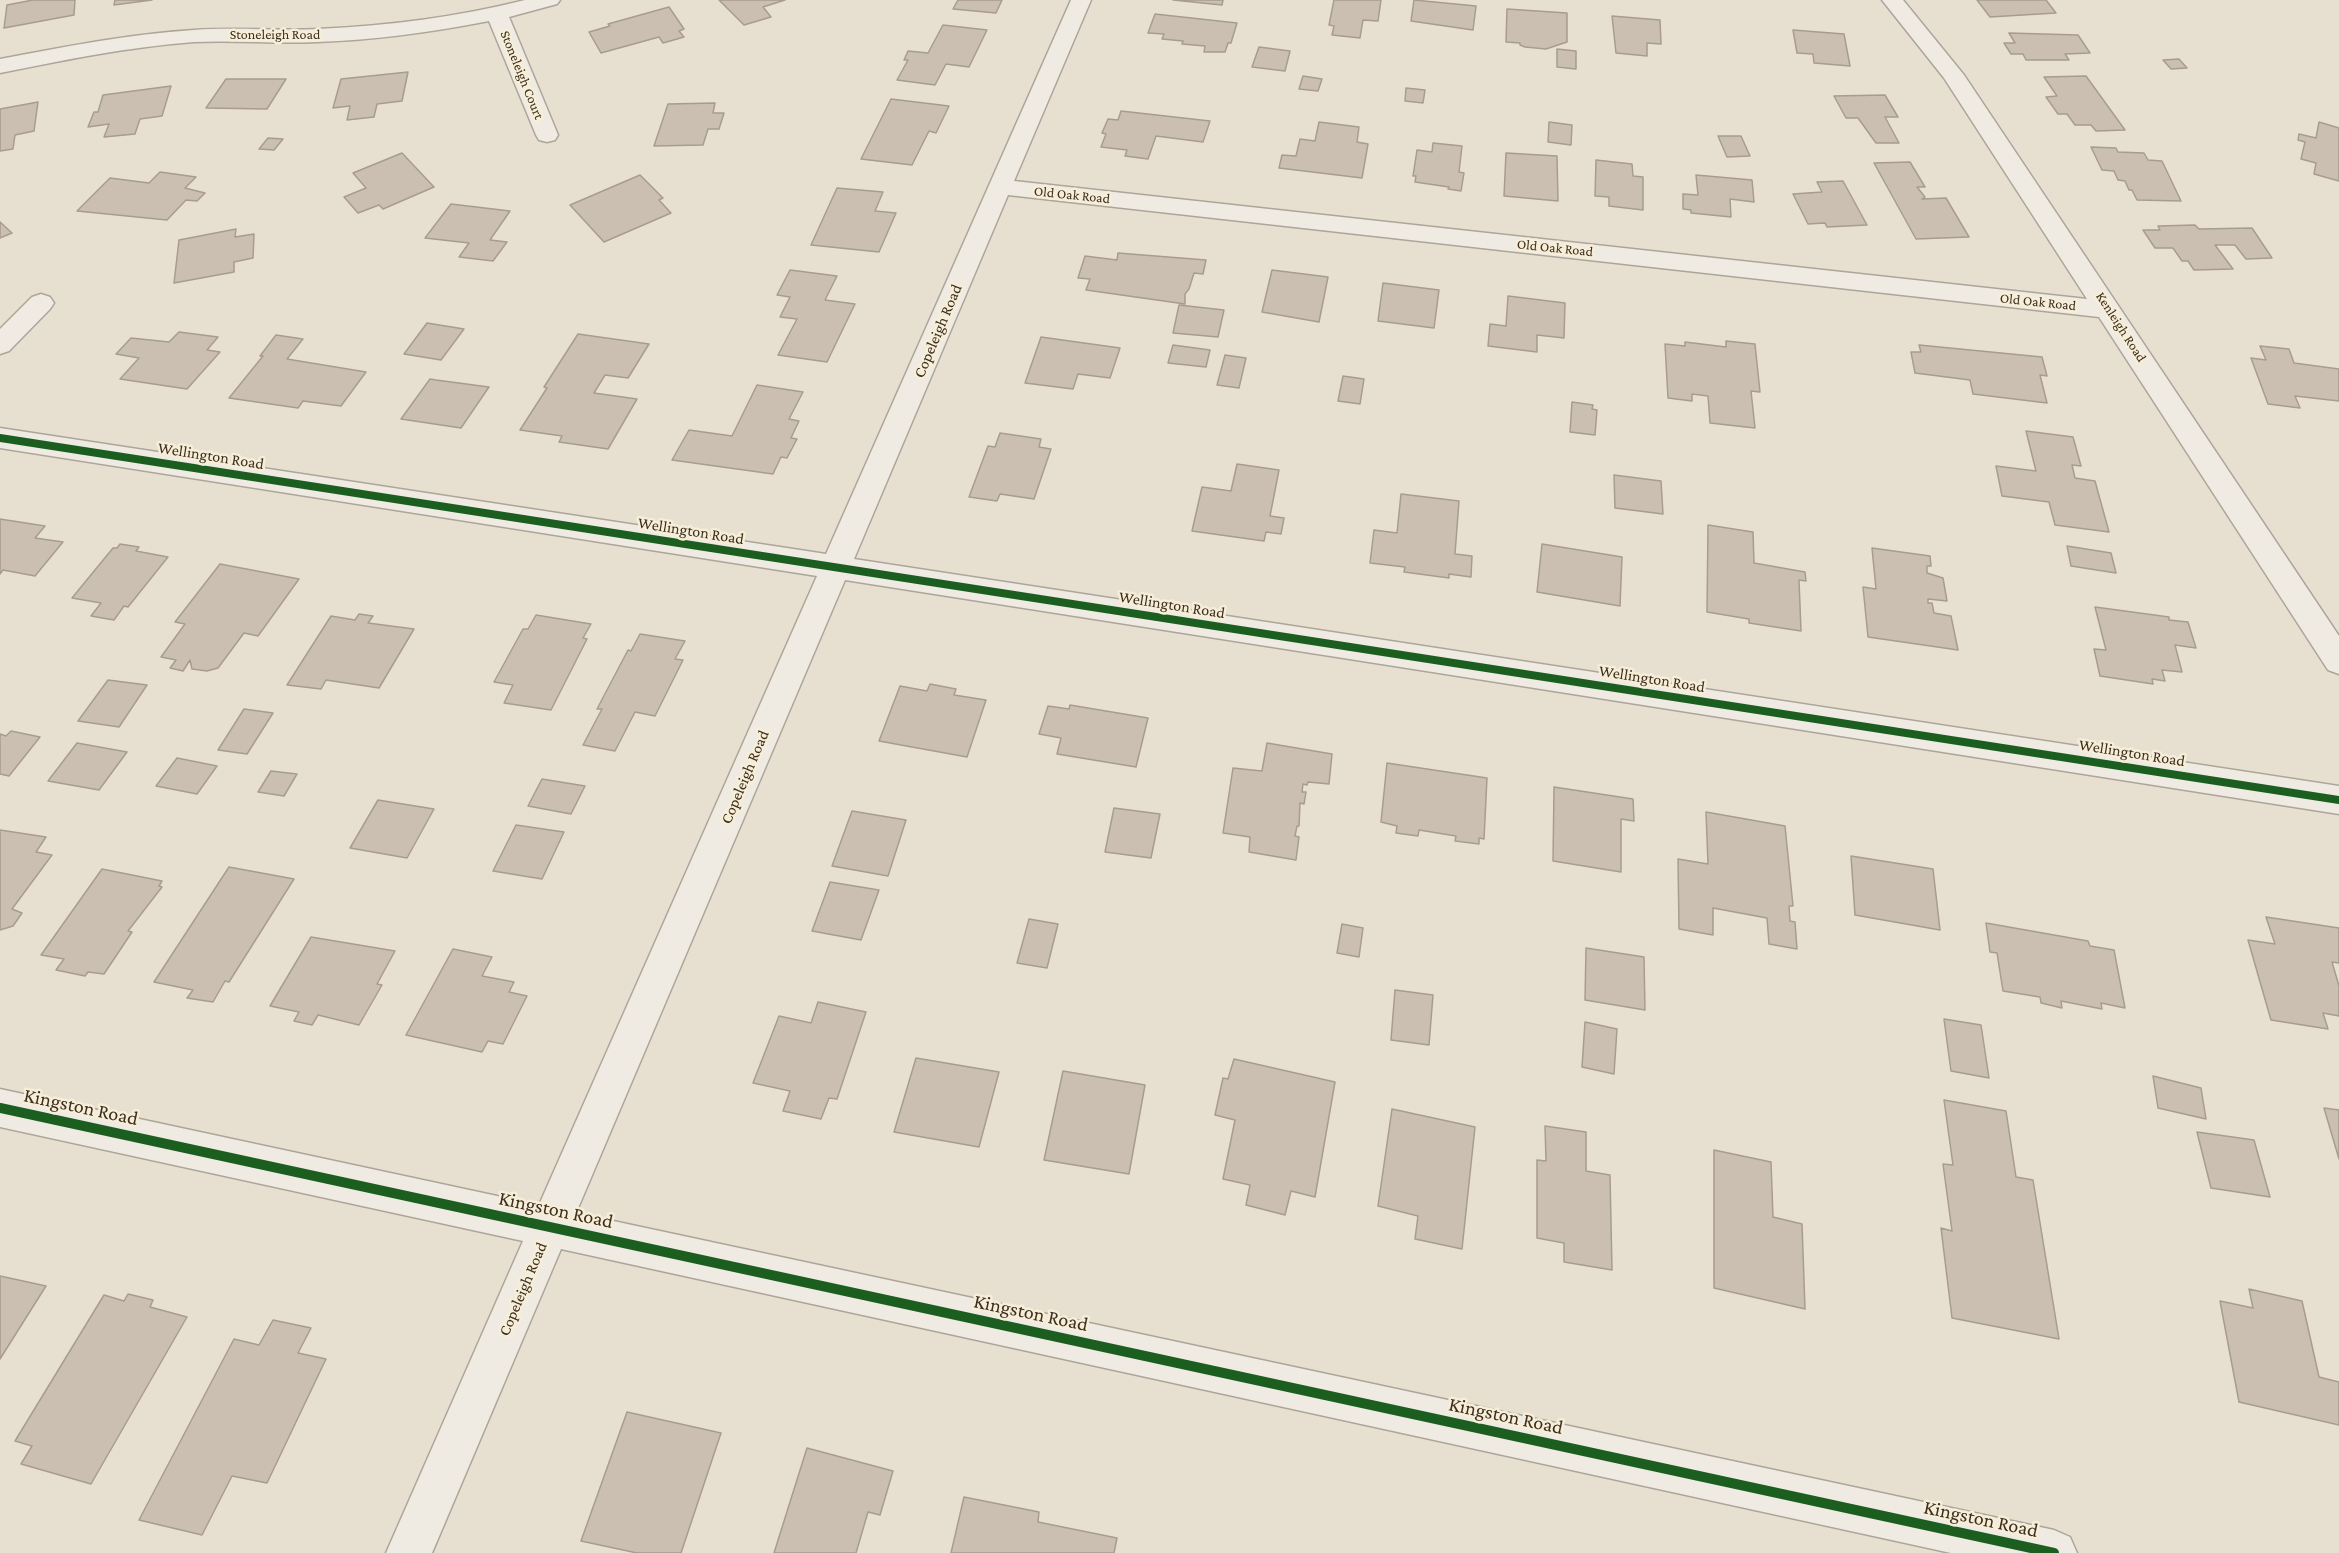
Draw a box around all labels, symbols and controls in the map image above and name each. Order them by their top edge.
street label: Stoneleigh Road [230,27,320,43]
street label: Stoneleigh Court [497,28,547,122]
street label: Old Oak Road [1033,183,1111,207]
street label: Old Oak Road [1516,236,1594,260]
street label: Copeleigh Road [910,281,966,381]
street label: Kenleigh Road [2092,289,2150,365]
street label: Old Oak Road [1999,290,2077,314]
street label: Wellington Road [157,438,265,474]
street label: Wellington Road [637,513,745,549]
street label: Wellington Road [1118,587,1226,623]
street label: Wellington Road [1598,661,1706,697]
street label: Copeleigh Road [717,727,773,827]
street label: Wellington Road [2078,735,2186,771]
street label: Kingston Road [22,1083,140,1131]
street label: Kingston Road [497,1186,615,1234]
street label: Copeleigh Road [495,1239,551,1339]
street label: Kingston Road [972,1289,1090,1337]
street label: Kingston Road [1447,1392,1565,1440]
street label: Kingston Road [1922,1495,2040,1543]

